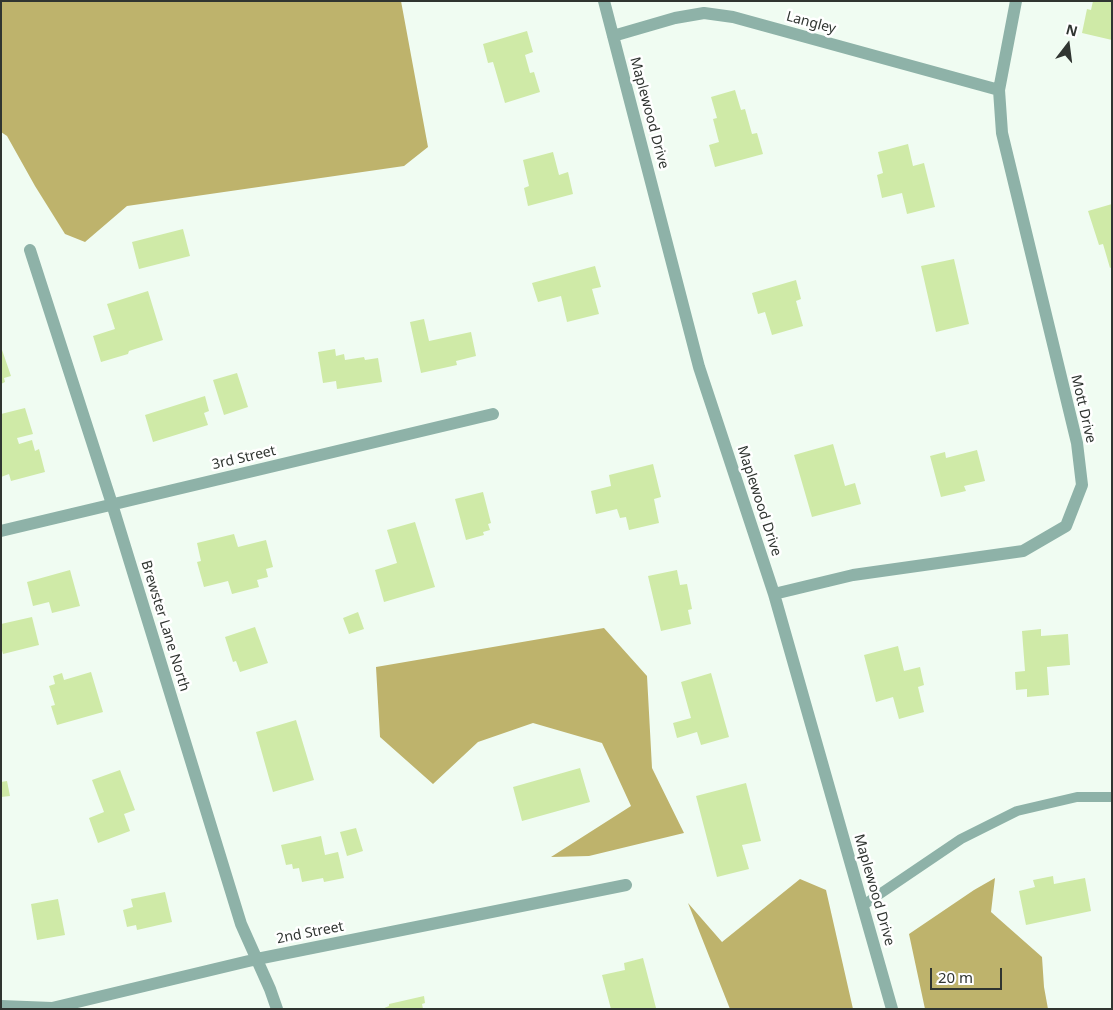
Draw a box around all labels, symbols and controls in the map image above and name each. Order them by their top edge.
street label: Langley [784,8,838,38]
text: N [1064,19,1080,41]
north arrow [1043,20,1093,70]
street label: Maplewood Drive [626,55,672,171]
street label: Mott Drive [1067,373,1099,445]
street label: 3rd Street [211,443,277,473]
street label: Maplewood Drive [733,444,785,558]
street label: Brewster Lane North [137,558,193,694]
street label: Maplewood Drive [850,832,898,948]
street label: 2nd Street [275,918,345,948]
scale bar [933,958,1006,990]
text: 20 m [938,967,973,987]

